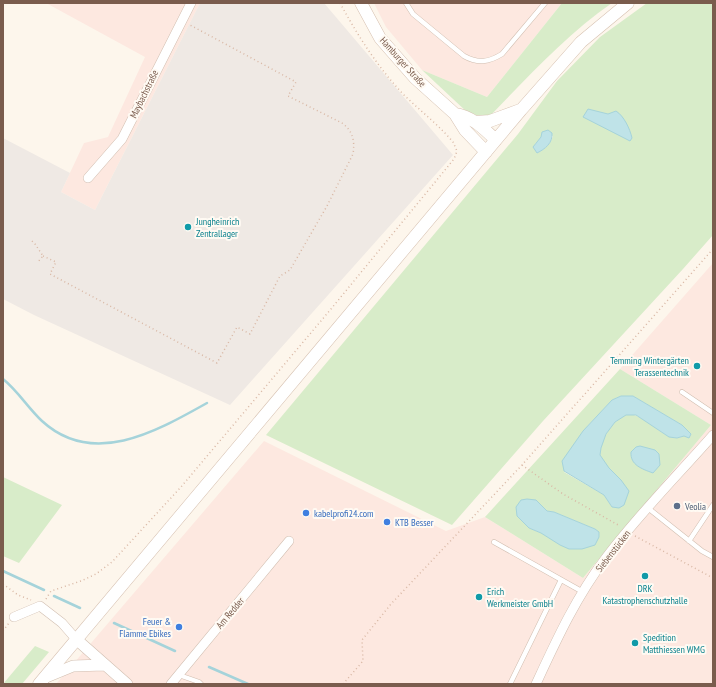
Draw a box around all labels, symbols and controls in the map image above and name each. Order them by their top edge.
street label: Hamburger Straße [377,34,429,90]
street label: Maybachstraße [127,68,161,120]
place label: Jungheinrich Zentrallager [195,215,239,240]
marker: Jungheinrich Zentrallager [183,222,193,232]
place label: Temming Wintergärten Terassentechnik [610,354,689,379]
marker: Temming Wintergärten Terassentechnik [692,361,702,371]
place label: Veolia [684,500,706,513]
marker: Veolia [672,501,682,511]
place label: kabelprofi24.com [314,507,373,520]
marker: kabelprofi24.com [301,508,311,518]
place label: KTB Besser [395,516,434,529]
marker: KTB Besser [382,517,392,527]
street label: Siebenstücken [593,527,633,575]
marker: DRK Katastrophenschutzhalle [640,571,650,581]
place label: DRK Katastrophenschutzhalle [602,582,688,607]
place label: Erich Werkmeister GmbH [487,585,553,610]
marker: Erich Werkmeister GmbH [474,592,484,602]
street label: Am Redder [213,594,247,632]
place label: Feuer & Flamme Ebikes [119,615,172,640]
marker: Feuer & Flamme Ebikes [174,622,184,632]
place label: Spedition Matthiessen WMG [643,631,705,656]
marker: Spedition Matthiessen WMG [630,638,640,648]

